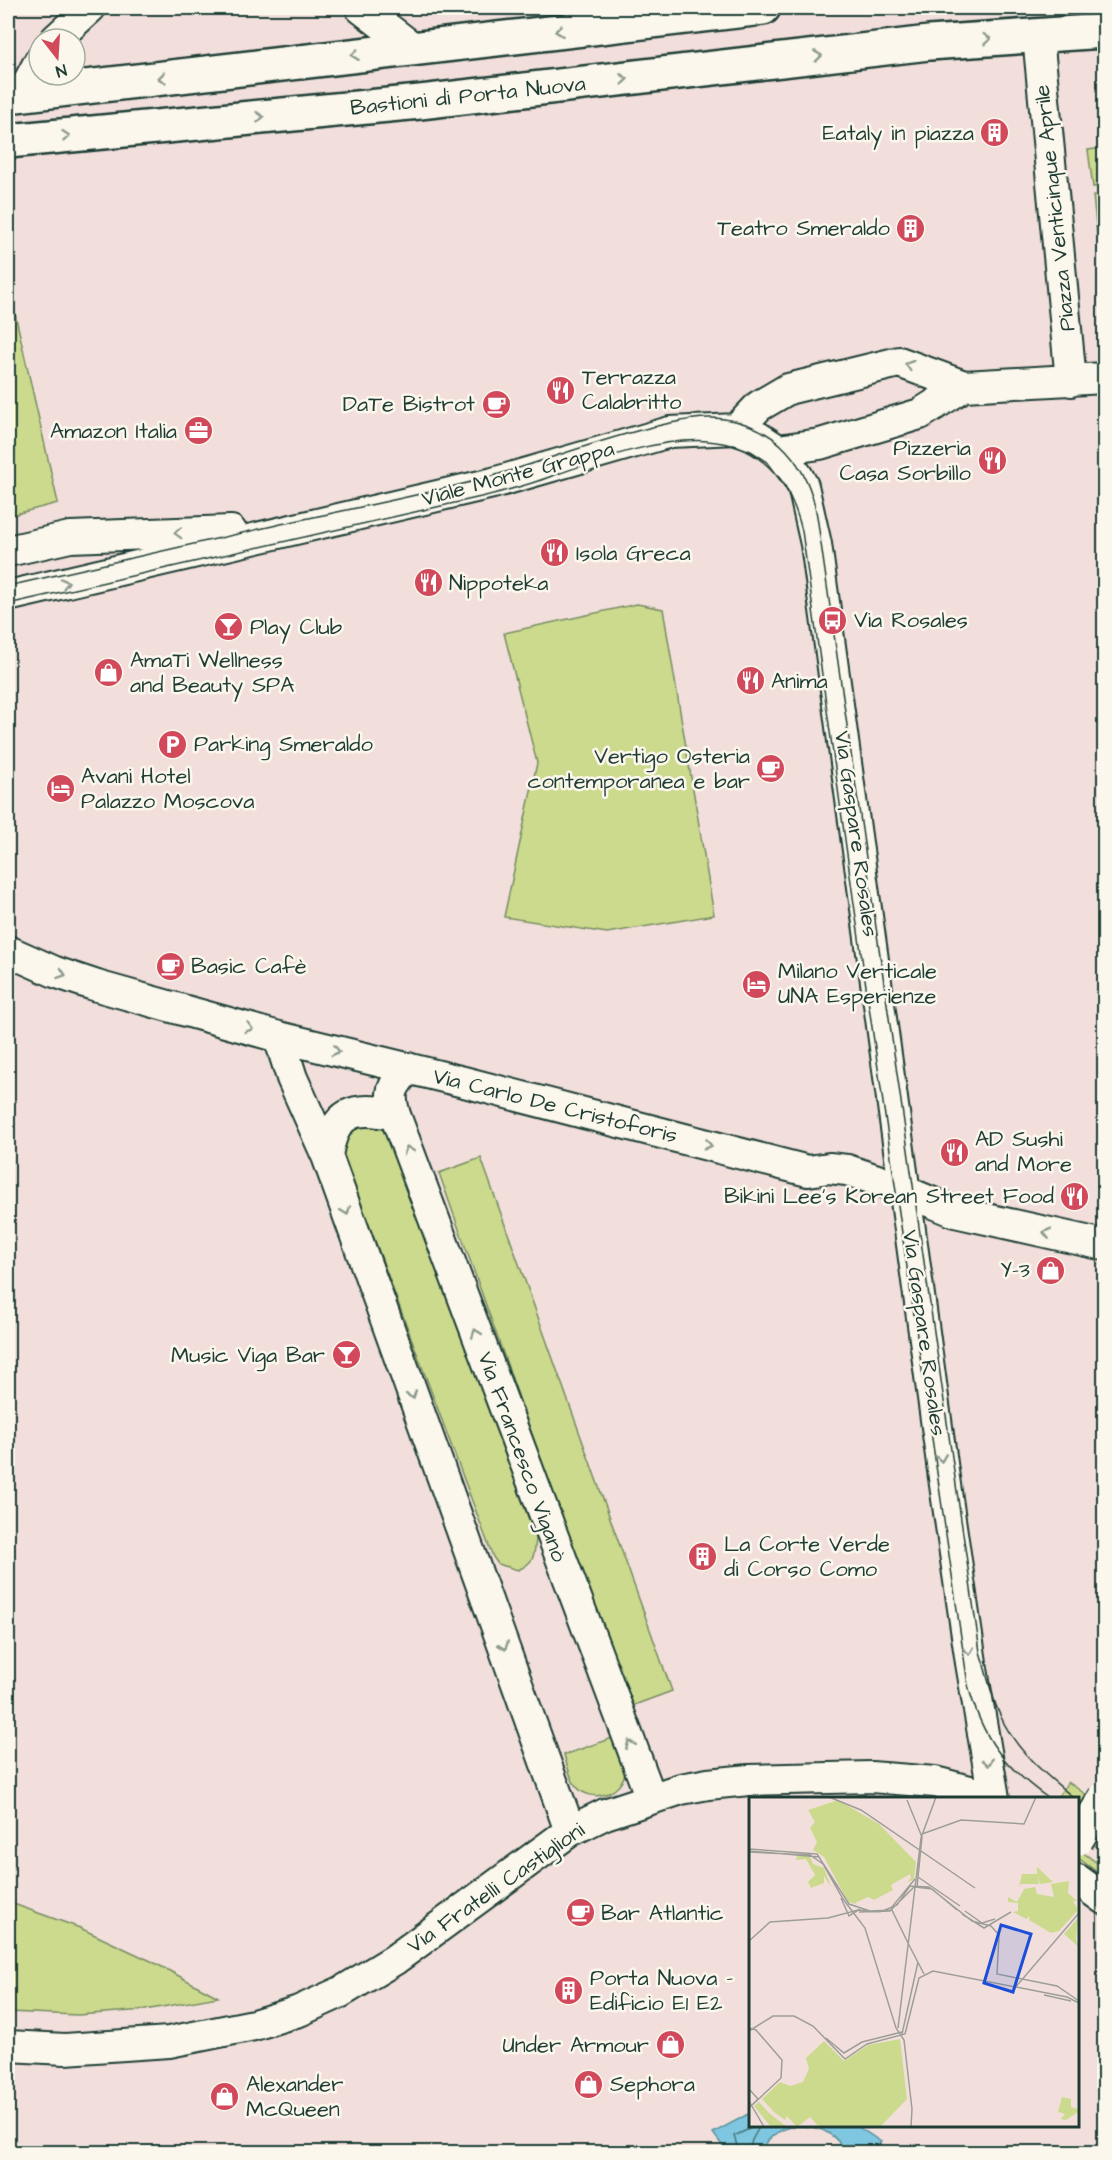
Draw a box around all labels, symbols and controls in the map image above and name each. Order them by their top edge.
one-way arrow [554,24,563,37]
north arrow [27,27,87,87]
one-way arrow [982,33,991,46]
one-way arrow [351,48,360,61]
one-way arrow [813,50,822,63]
text: N [53,58,69,82]
street label: Bastioni di Porta Nuova [349,68,587,124]
one-way arrow [157,71,166,83]
one-way arrow [619,73,628,85]
street label: Piazza Venticinque Aprile [1027,83,1083,333]
one-way arrow [255,111,264,124]
building icon: Eataly in piazza [979,117,1011,149]
place label: Eataly in piazza [822,118,974,150]
one-way arrow [61,130,70,143]
building icon: Teatro Smeraldo [895,212,927,244]
place label: Teatro Smeraldo [717,213,891,244]
one-way arrow [904,360,915,372]
place label: Terrazza Calabritto [582,362,682,418]
restaurant icon: Terrazza Calabritto [545,374,577,406]
cafe icon: DaTe Bistrot [480,388,512,420]
place label: DaTe Bistrot [343,389,475,420]
office icon: Amazon Italia [182,415,214,447]
place label: Amazon Italia [50,416,177,447]
street label: Viale Monte Grappa [418,433,618,515]
place label: Pizzeria Casa Sorbillo [840,433,972,489]
restaurant icon: Pizzeria Casa Sorbillo [976,445,1008,477]
one-way arrow [174,527,183,539]
restaurant icon: Isola Greca [539,537,571,569]
place label: Isola Greca [576,538,691,569]
restaurant icon: Nippoteka [412,567,444,599]
place label: Nippoteka [449,568,549,599]
one-way arrow [59,577,69,590]
bus stop icon: Via Rosales [817,604,849,636]
place label: Via Rosales [854,605,968,636]
bar icon: Play Club [213,611,245,643]
place label: Play Club [250,612,342,644]
place label: AmaTi Wellness and Beauty SPA [130,645,294,702]
shop icon: AmaTi Wellness and Beauty SPA [93,657,125,689]
restaurant icon: Anima [734,665,766,697]
place label: Anima [771,666,828,697]
parking icon: Parking Smeraldo [157,728,189,760]
place label: Parking Smeraldo [194,729,374,761]
street label: Via Gaspare Rosales [826,729,886,939]
place label: Vertigo Osteria contemporanea e bar [528,741,750,797]
cafe icon: Vertigo Osteria contemporanea e bar [755,753,787,785]
place label: Avani Hotel Palazzo Moscova [81,761,254,817]
hotel icon: Avani Hotel Palazzo Moscova [44,773,76,805]
cafe icon: Basic Cafè [154,950,186,982]
place label: Basic Cafè [191,951,307,982]
place label: Milano Verticale UNA Esperienze [778,956,937,1012]
one-way arrow [56,966,66,979]
hotel icon: Milano Verticale UNA Esperienze [741,968,773,1000]
one-way arrow [244,1021,254,1034]
one-way arrow [331,1043,341,1056]
street label: Via Carlo De Cristoforis [429,1061,681,1151]
place label: AD Sushi and More [975,1124,1072,1180]
restaurant icon: AD Sushi and More [938,1136,970,1168]
one-way arrow [703,1138,713,1151]
one-way arrow [402,1145,415,1156]
restaurant icon: Bikini Lee's Korean Street Food [1059,1180,1091,1212]
place label: Bikini Lee's Korean Street Food [724,1181,1054,1212]
one-way arrow [339,1205,352,1216]
one-way arrow [1043,1227,1053,1240]
street label: Via Gaspare Rosales [894,1228,954,1438]
shop icon: Y-3 [1035,1254,1067,1286]
place label: Y-3 [1000,1255,1030,1286]
one-way arrow [470,1328,483,1339]
bar icon: Music Viga Bar [330,1339,362,1371]
place label: Music Viga Bar [171,1340,325,1372]
street label: Via Francesco Viganò [469,1348,575,1567]
one-way arrow [404,1389,417,1400]
one-way arrow [934,1453,947,1463]
place label: La Corte Verde di Corso Como [724,1529,890,1585]
building icon: La Corte Verde di Corso Como [687,1541,719,1573]
one-way arrow [497,1640,510,1651]
one-way arrow [963,1646,975,1656]
one-way arrow [625,1739,637,1750]
one-way arrow [981,1757,993,1767]
inset map [749,1797,1079,2127]
street label: Via Fratelli Castiglioni [401,1815,592,1962]
cafe icon: Bar Atlantic [564,1897,596,1929]
place label: Bar Atlantic [601,1898,724,1929]
place label: Porta Nuova - Edificio E1 E2 [590,1963,733,2019]
building icon: Porta Nuova - Edificio E1 E2 [553,1975,585,2007]
shop icon: Under Armour [654,2029,686,2061]
place label: Under Armour [502,2030,649,2061]
shop icon: Sephora [573,2068,605,2100]
place label: Alexander McQueen [246,2069,343,2125]
place label: Sephora [610,2069,695,2100]
shop icon: Alexander McQueen [209,2081,241,2113]

